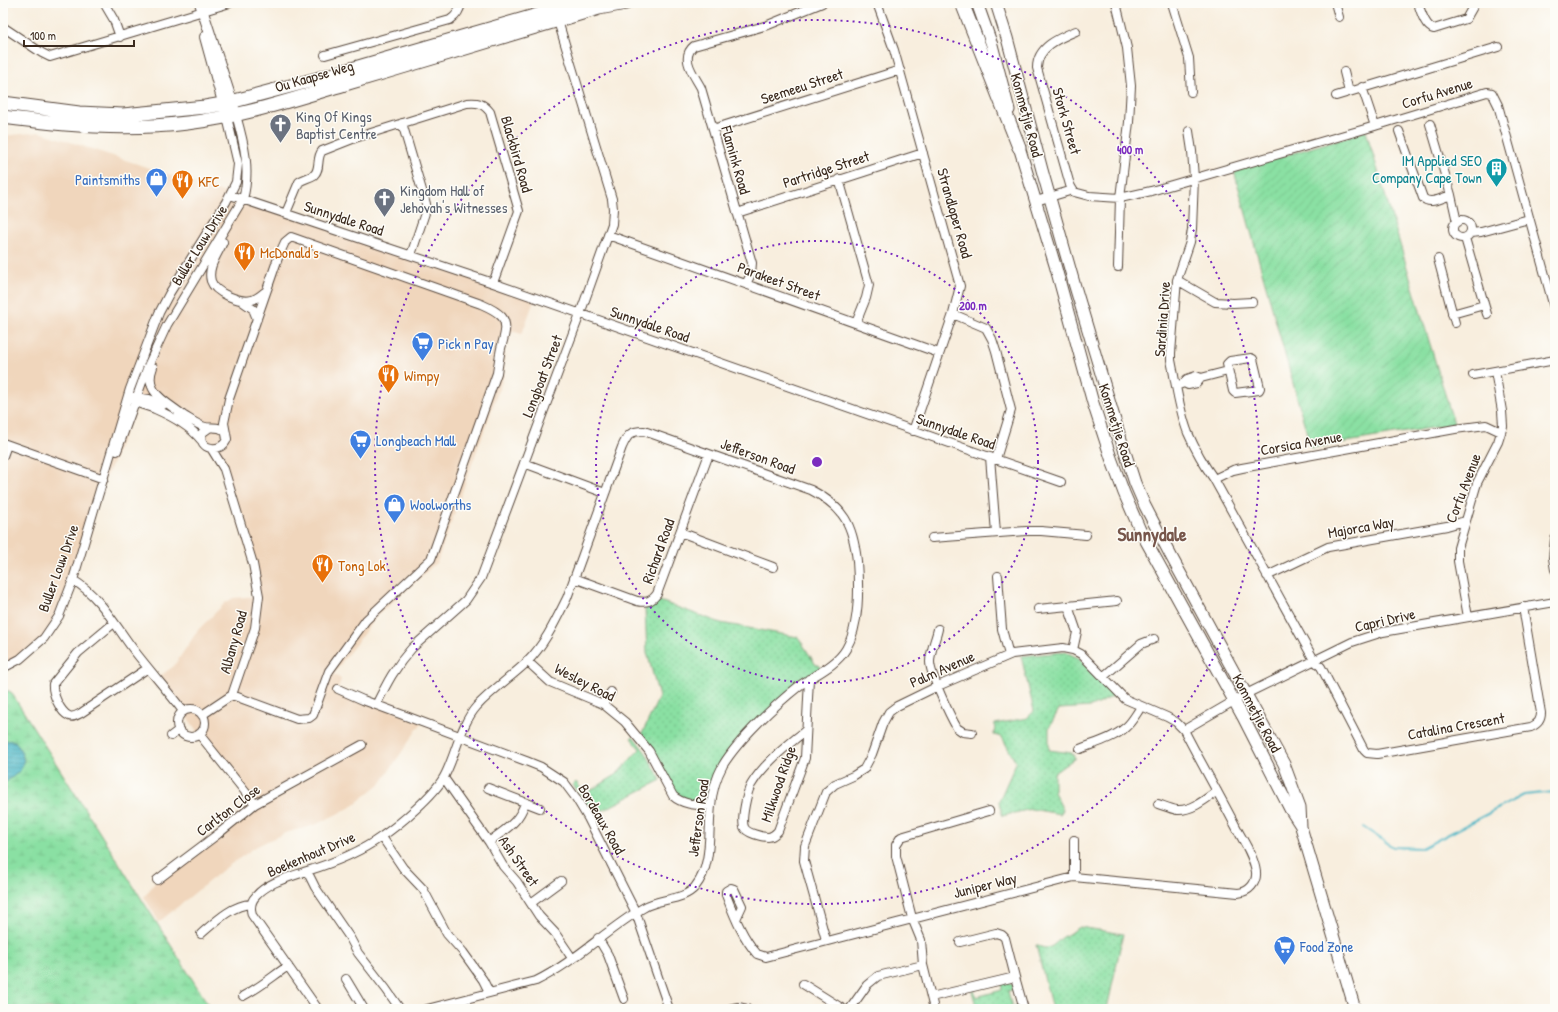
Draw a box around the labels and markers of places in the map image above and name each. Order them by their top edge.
place label: King Of Kings Baptist Centre [296,106,377,144]
church icon: King Of Kings Baptist Centre [267,112,293,145]
place label: IM Applied SEO Company Cape Town [1372,150,1482,188]
building icon: IM Applied SEO Company Cape Town [1484,156,1510,189]
shop icon: Paintsmiths [143,166,169,199]
restaurant icon: KFC [169,168,195,201]
place label: Paintsmiths [75,169,140,190]
place label: KFC [198,171,220,192]
place label: Kingdom Hall of Jehovah's Witnesses [400,180,508,218]
church icon: Kingdom Hall of Jehovah's Witnesses [372,186,398,219]
restaurant icon: McDonald's [231,239,257,272]
place label: McDonald's [260,242,319,263]
supermarket icon: Pick n Pay [410,330,436,363]
place label: Pick n Pay [438,333,494,354]
restaurant icon: Wimpy [375,362,401,395]
place label: Wimpy [404,365,440,386]
supermarket icon: Longbeach Mall [348,427,374,460]
place label: Longbeach Mall [376,430,456,451]
centre of rings [810,455,824,469]
shop icon: Woolworths [381,491,407,524]
place label: Woolworths [410,494,472,515]
restaurant icon: Tong Lok [309,552,335,585]
place label: Tong Lok [338,555,386,576]
supermarket icon: Food Zone [1271,933,1297,966]
place label: Food Zone [1299,936,1353,957]

